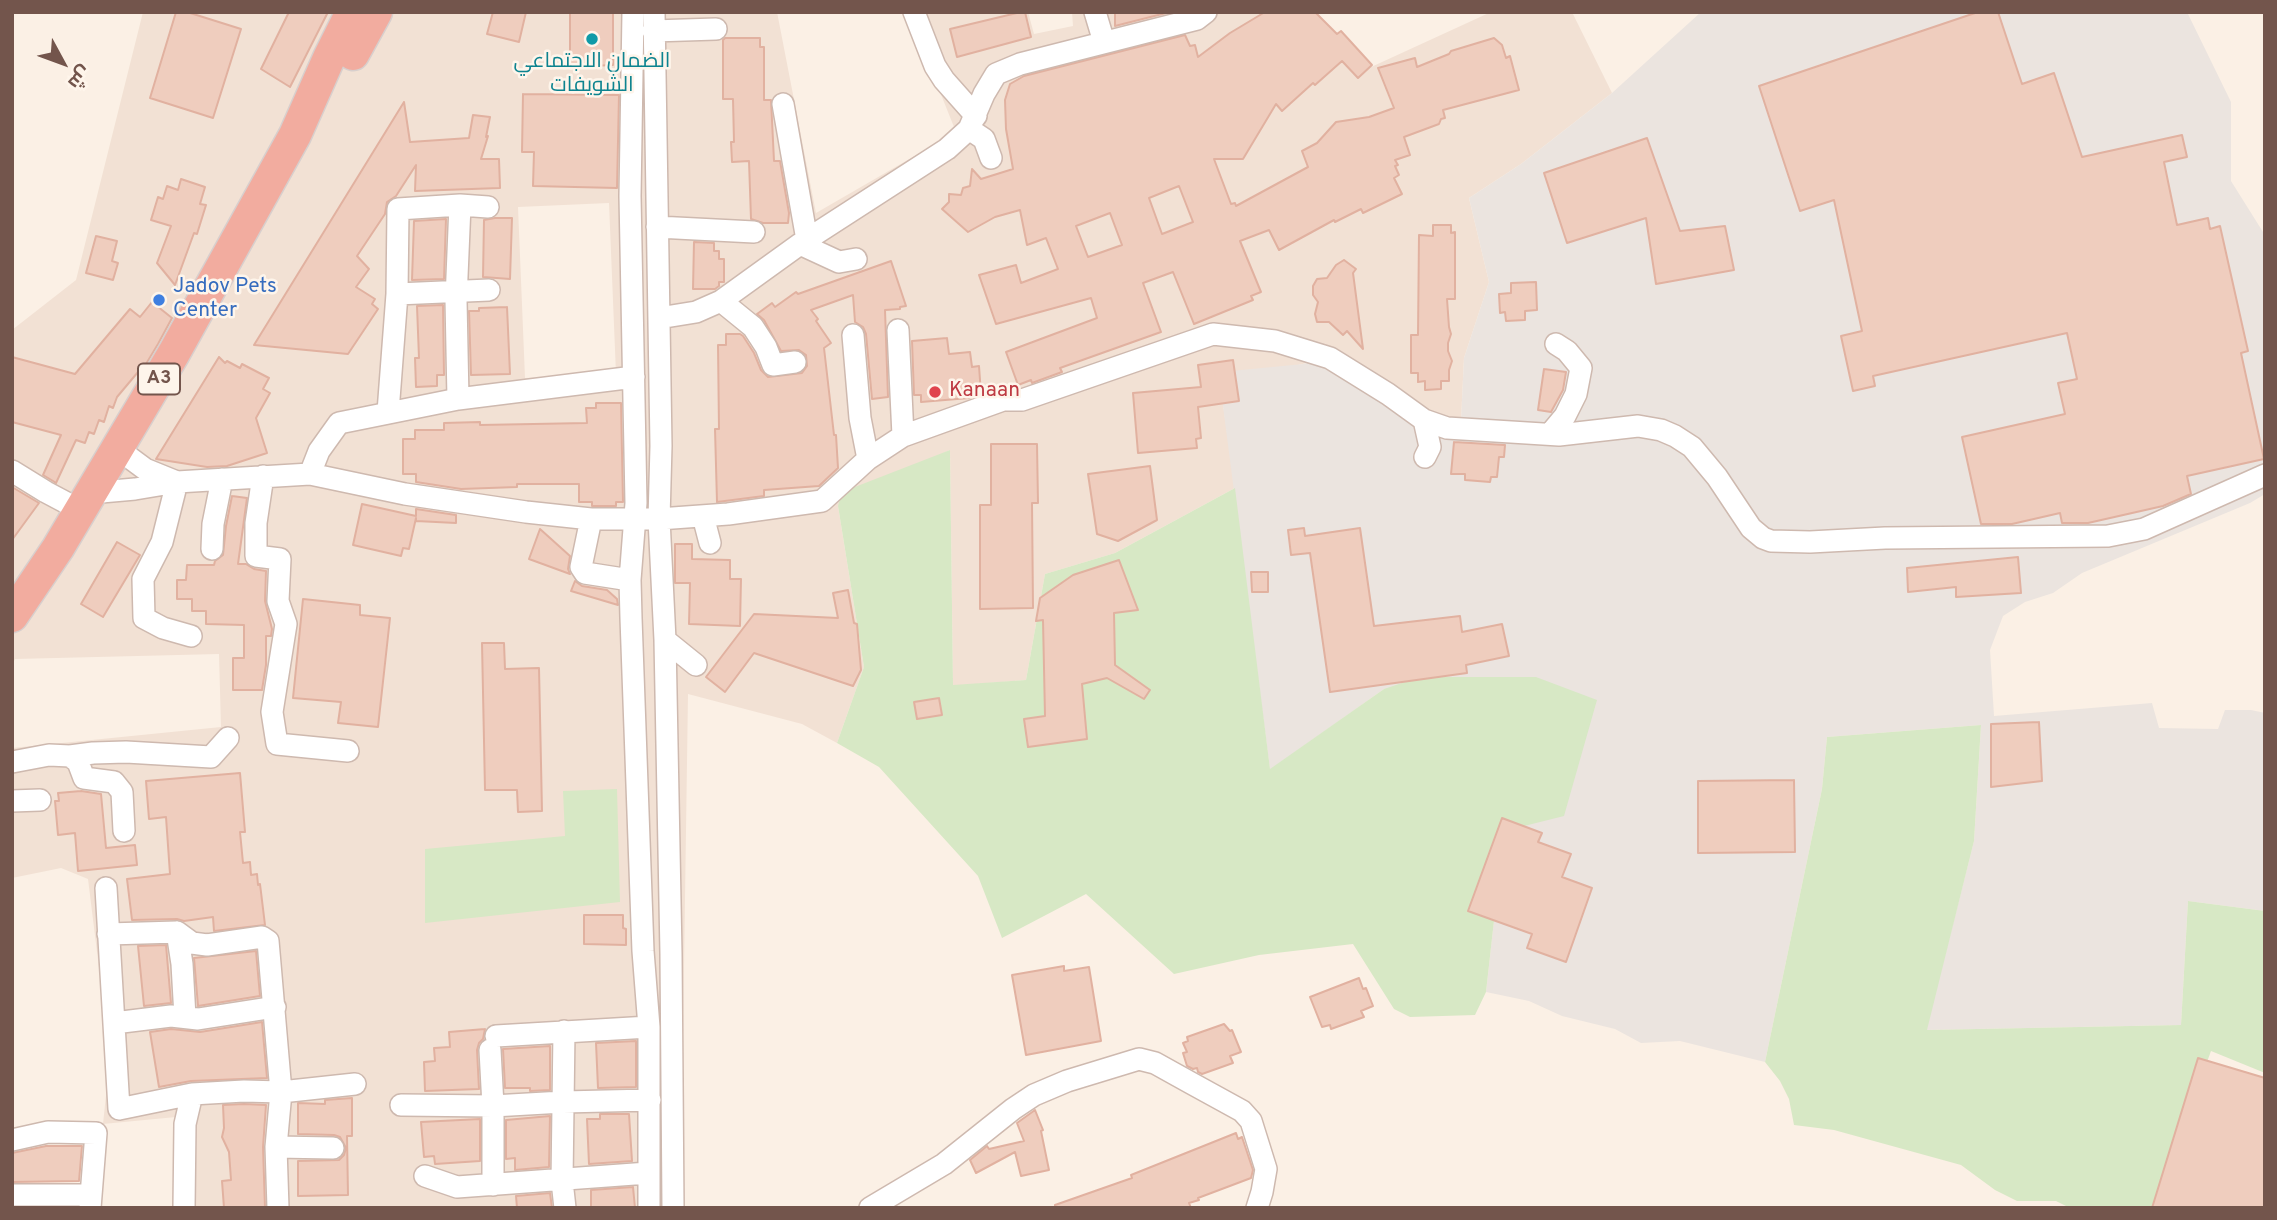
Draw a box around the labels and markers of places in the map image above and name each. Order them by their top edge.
marker: الضمان الاجتماعي الشويفات [584,31,600,47]
place label: الضمان الاجتماعي الشويفات [514,50,670,100]
place label: Jadov Pets Center [173,275,277,325]
marker: Jadov Pets Center [151,292,167,308]
place label: Kanaan [949,379,1020,405]
marker: Kanaan [927,384,943,400]

